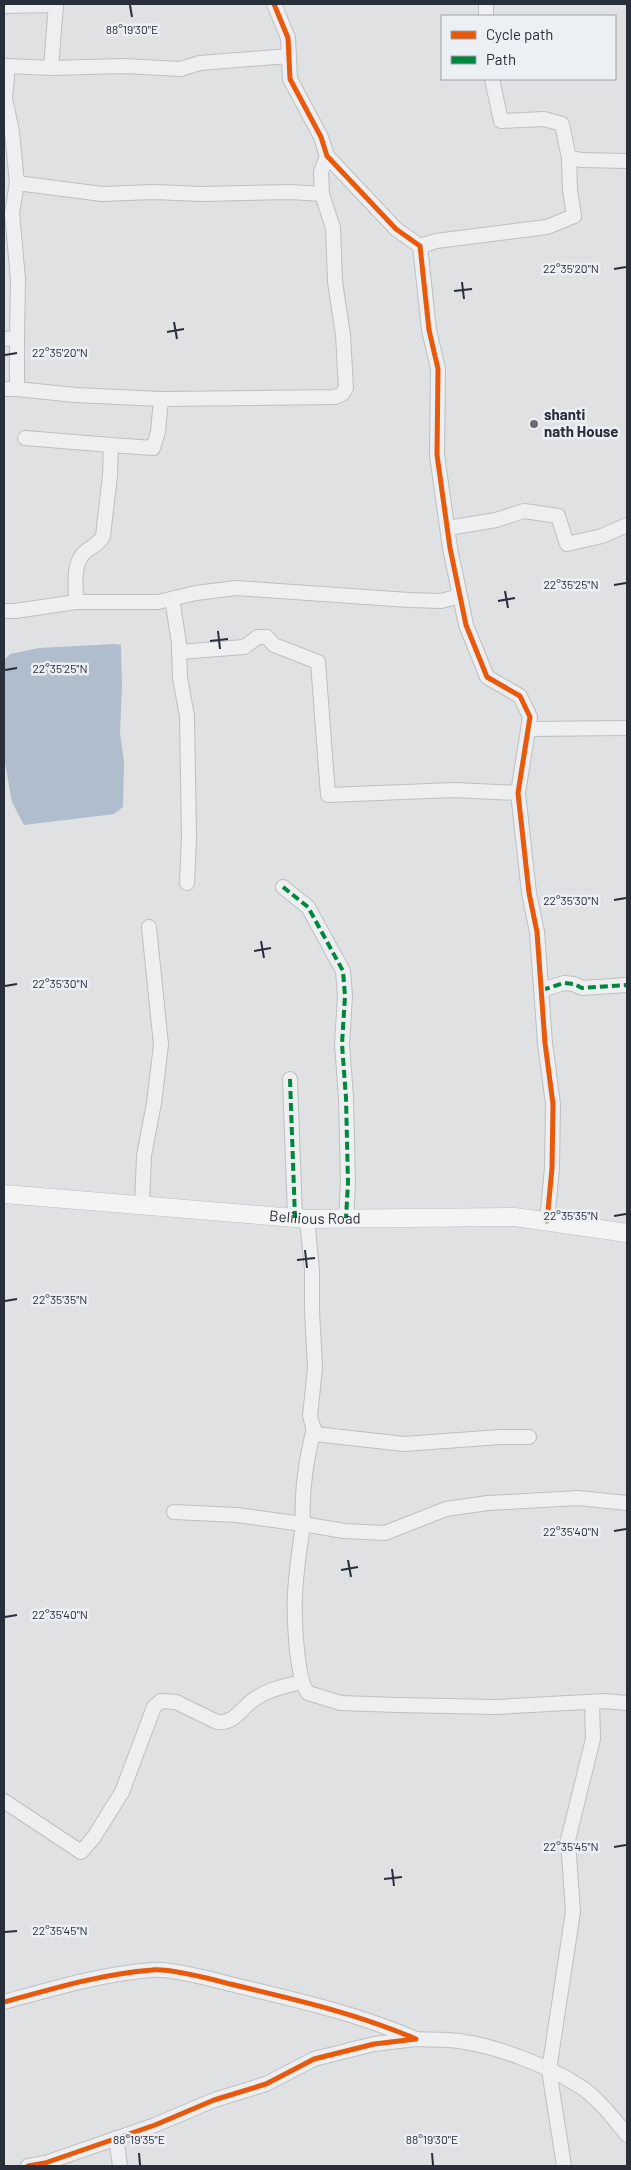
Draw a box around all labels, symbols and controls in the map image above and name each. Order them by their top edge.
legend [441,15,616,80]
text: 88°19'30"E [106,22,158,36]
text: Cycle path [486,25,553,43]
text: Path [486,50,516,68]
text: 22°35'20"N [543,261,599,275]
text: 22°35'20"N [32,345,88,359]
place label: shanti nath House [544,405,619,440]
marker: shanti nath House [528,418,540,430]
text: 22°35'25"N [543,577,599,591]
text: 22°35'25"N [32,661,88,675]
text: 22°35'30"N [543,893,599,907]
text: 22°35'30"N [32,976,88,990]
street label: Belilious Road [269,1206,361,1227]
text: 22°35'35"N [544,1208,599,1222]
text: 22°35'35"N [33,1292,88,1306]
text: 22°35'40"N [543,1524,599,1538]
text: 22°35'40"N [32,1607,88,1621]
text: 22°35'45"N [543,1839,599,1853]
text: 22°35'45"N [32,1923,88,1937]
text: 88°19'35"E [113,2132,165,2146]
text: 88°19'30"E [406,2132,458,2146]

